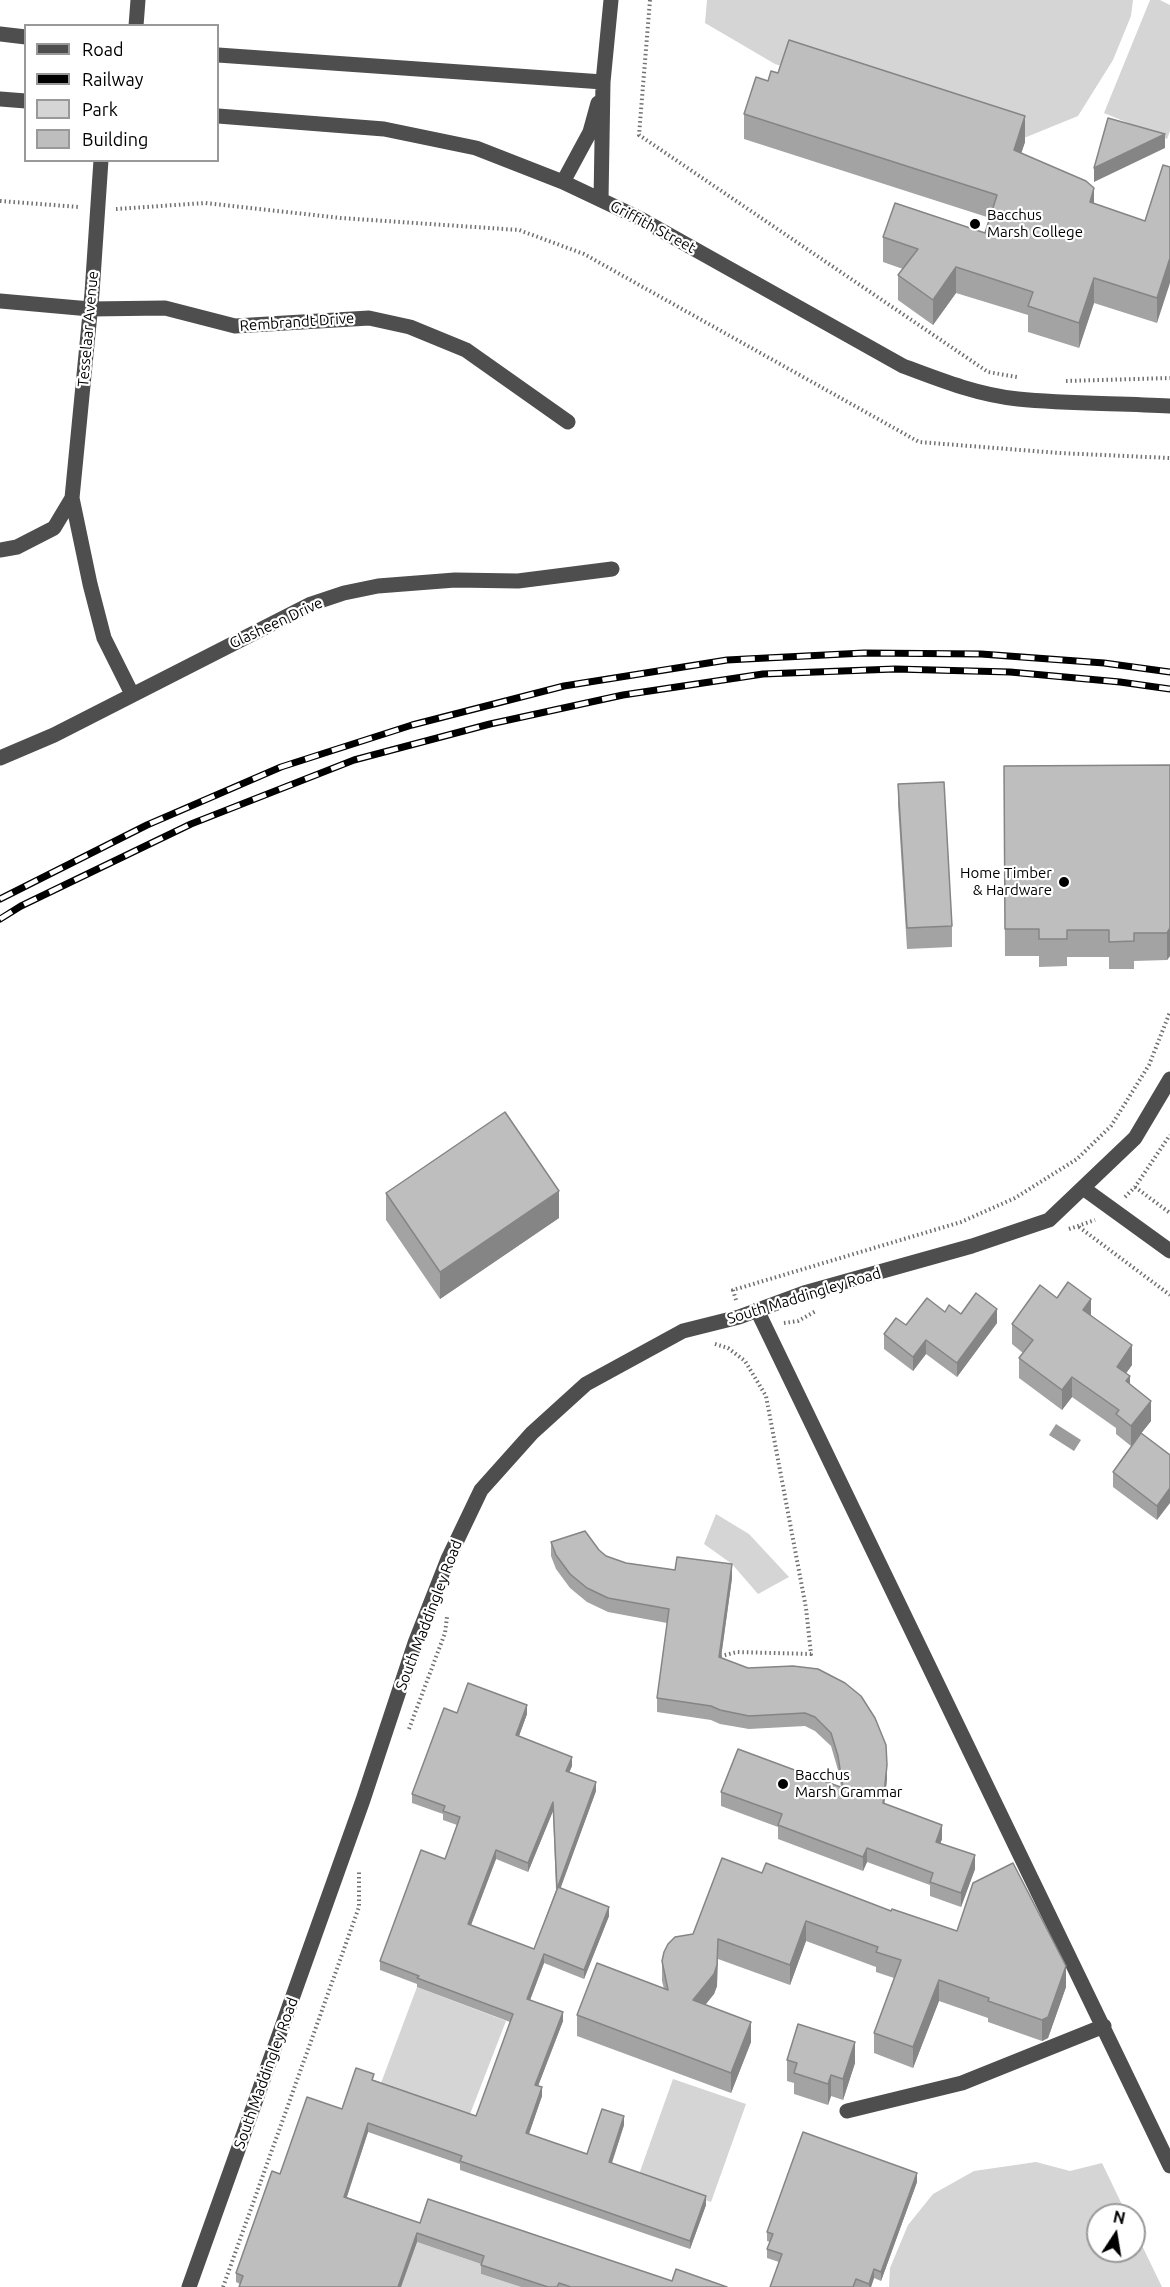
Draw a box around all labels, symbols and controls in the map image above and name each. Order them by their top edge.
legend [24,24,219,162]
text: Road [82,39,124,59]
text: Railway [82,69,143,89]
text: Park [82,99,118,119]
text: Building [82,129,148,149]
street label: Griffith Street [607,197,699,257]
place label: Bacchus Marsh College [987,206,1083,241]
marker: Bacchus Marsh College [968,217,982,231]
street label: Tesselaar Avenue [74,270,102,388]
street label: Rembrandt Drive [239,309,355,335]
street label: Glasheen Drive [227,594,325,652]
place label: Home Timber & Hardware [960,864,1052,899]
marker: Home Timber & Hardware [1057,875,1071,889]
street label: South Maddingley Road [725,1264,883,1328]
street label: South Maddingley Road [392,1537,466,1693]
place label: Bacchus Marsh Grammar [795,1766,903,1801]
marker: Bacchus Marsh Grammar [776,1777,790,1791]
street label: South Maddingley Road [230,1995,302,2151]
north arrow [1086,2203,1146,2263]
text: N [1112,2207,1127,2227]

